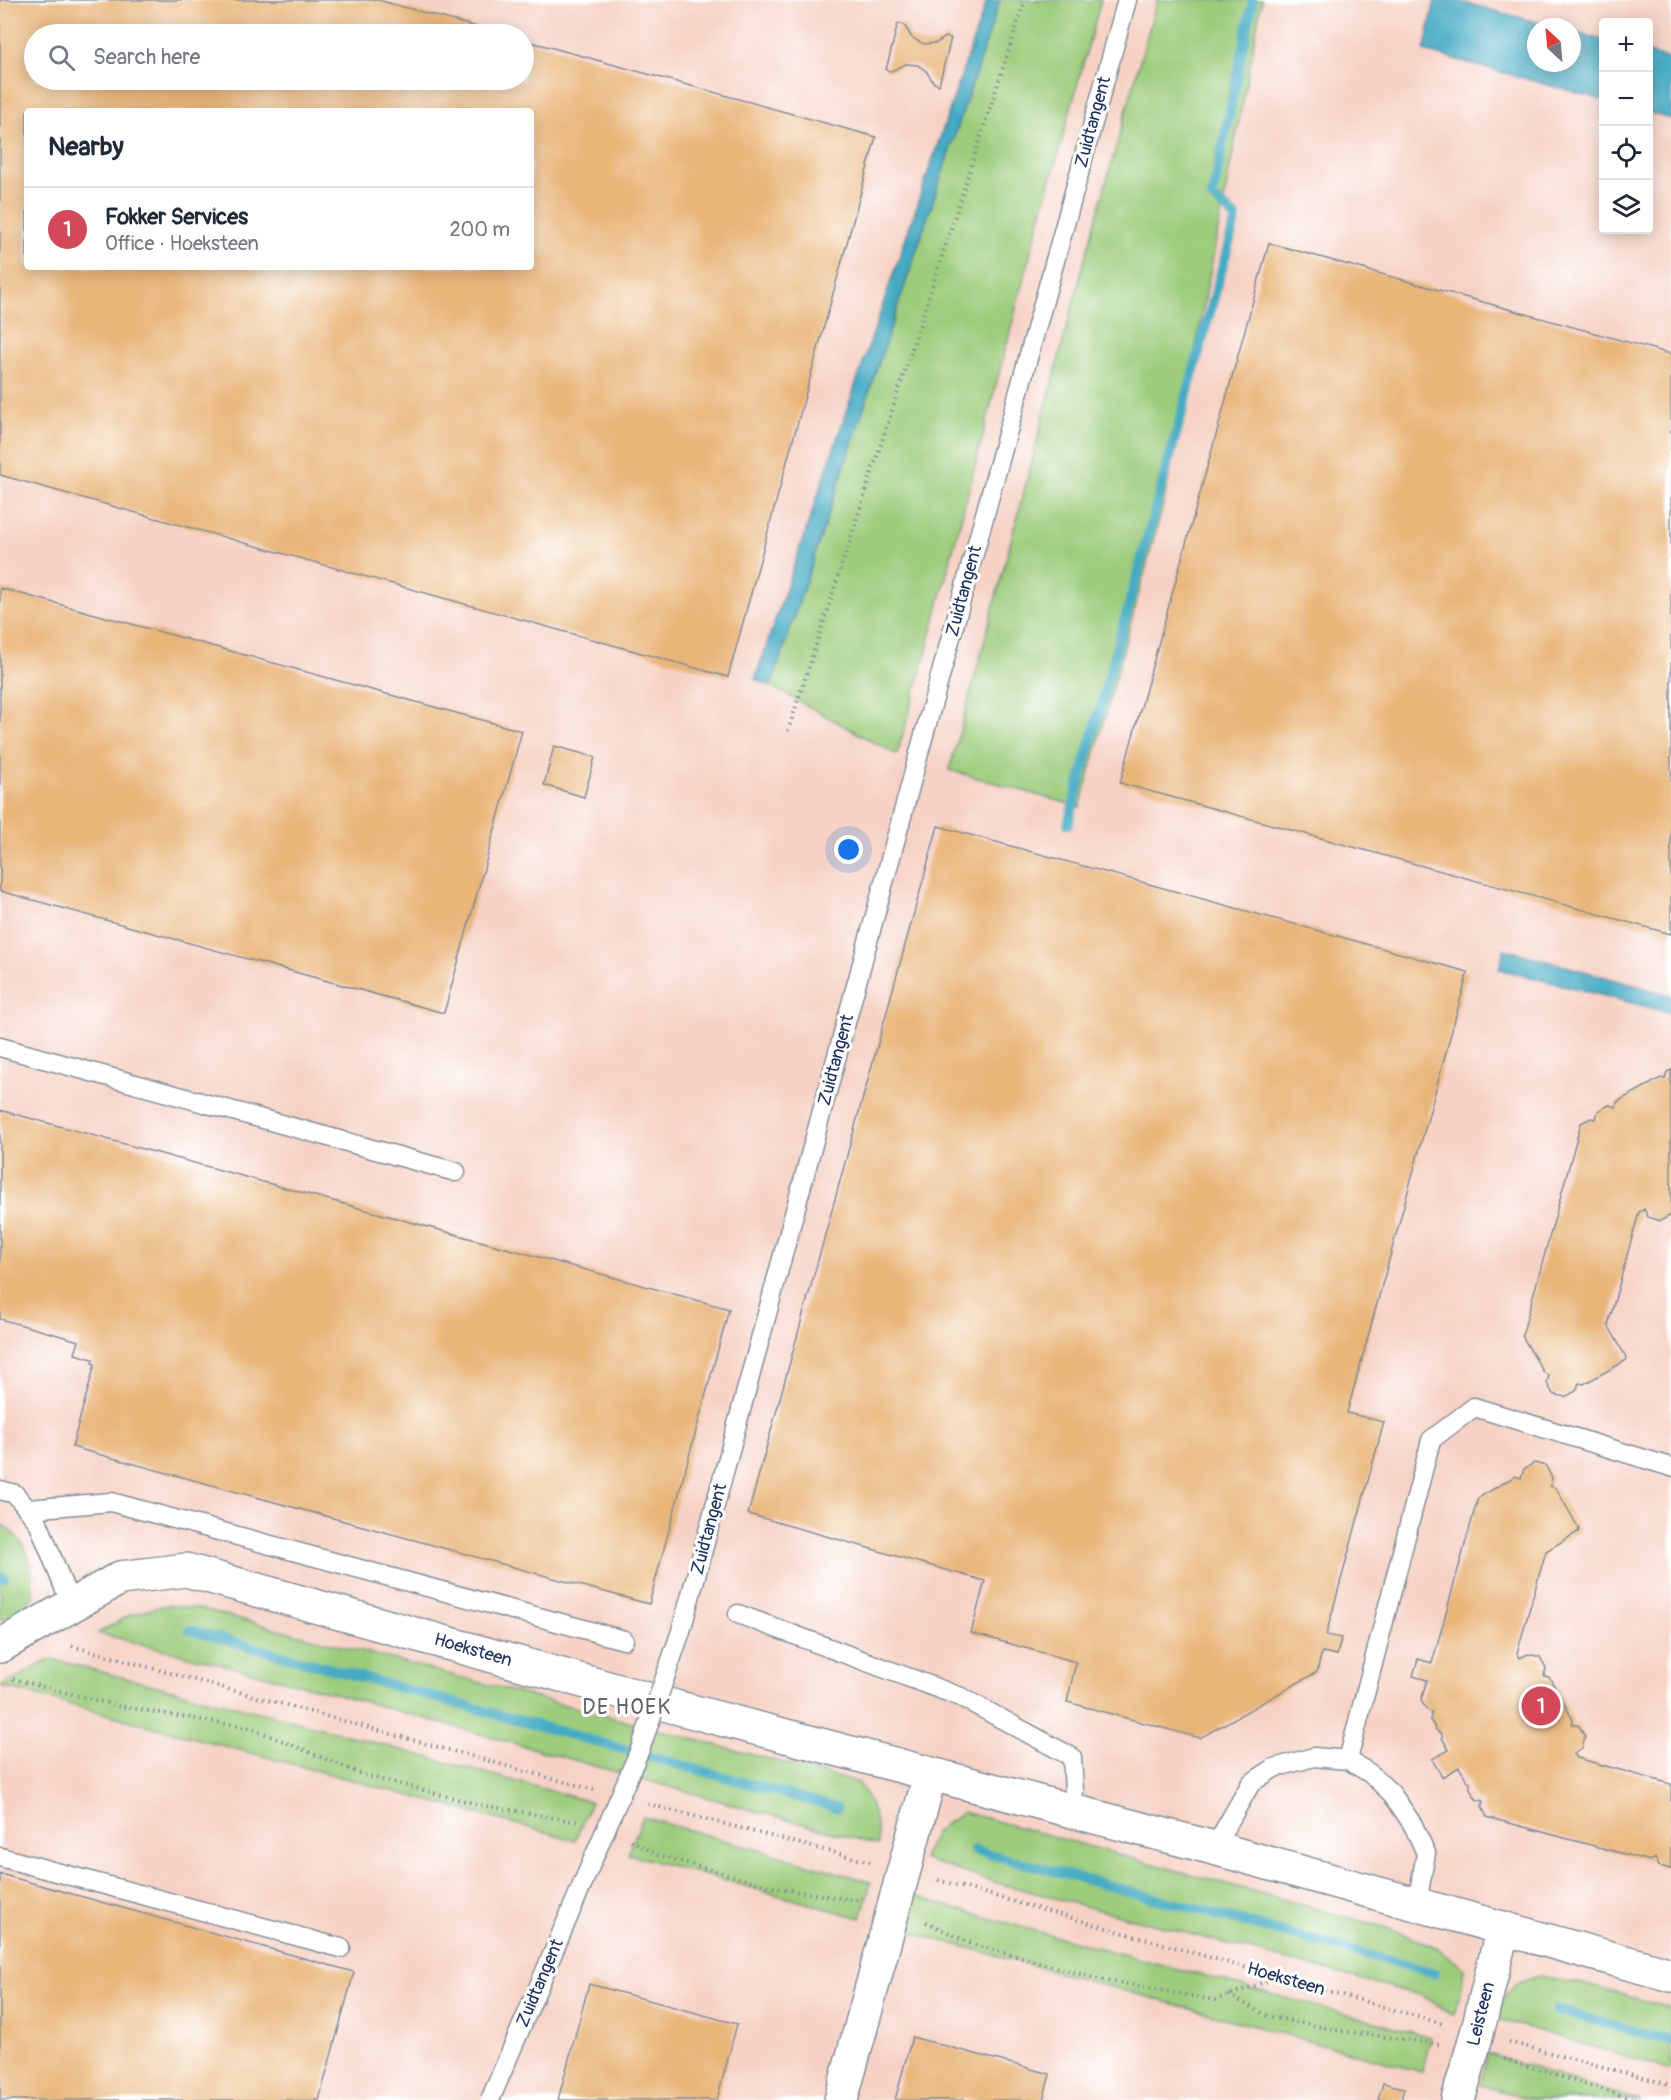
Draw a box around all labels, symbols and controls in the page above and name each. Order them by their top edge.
north arrow [1527,18,1581,72]
map controls [1599,18,1653,234]
button: + [1599,18,1653,72]
search box [24,24,534,90]
icon: search [45,41,78,74]
text: Search here [93,43,200,71]
button: − [1599,72,1653,126]
street label: Zuidtangent [1070,73,1116,170]
button: locate [1599,126,1653,180]
text: Nearby [48,131,124,163]
button: layers [1599,180,1653,234]
text: Fokker Services [105,203,248,231]
text: 1 [64,217,71,242]
text: 200 m [449,217,510,242]
text: Office · Hoeksteen [105,231,259,256]
street label: Zuidtangent [941,542,987,639]
your location [834,835,863,864]
street label: Zuidtangent [813,1011,859,1108]
street label: Zuidtangent [686,1480,732,1577]
street label: Hoeksteen [431,1628,515,1672]
pin: 1 [1522,1684,1560,1728]
district label: DE HOEK [582,1694,672,1721]
street label: Zuidtangent [511,1935,569,2031]
street label: Hoeksteen [1244,1957,1328,2001]
street label: Leisteen [1462,1980,1500,2048]

